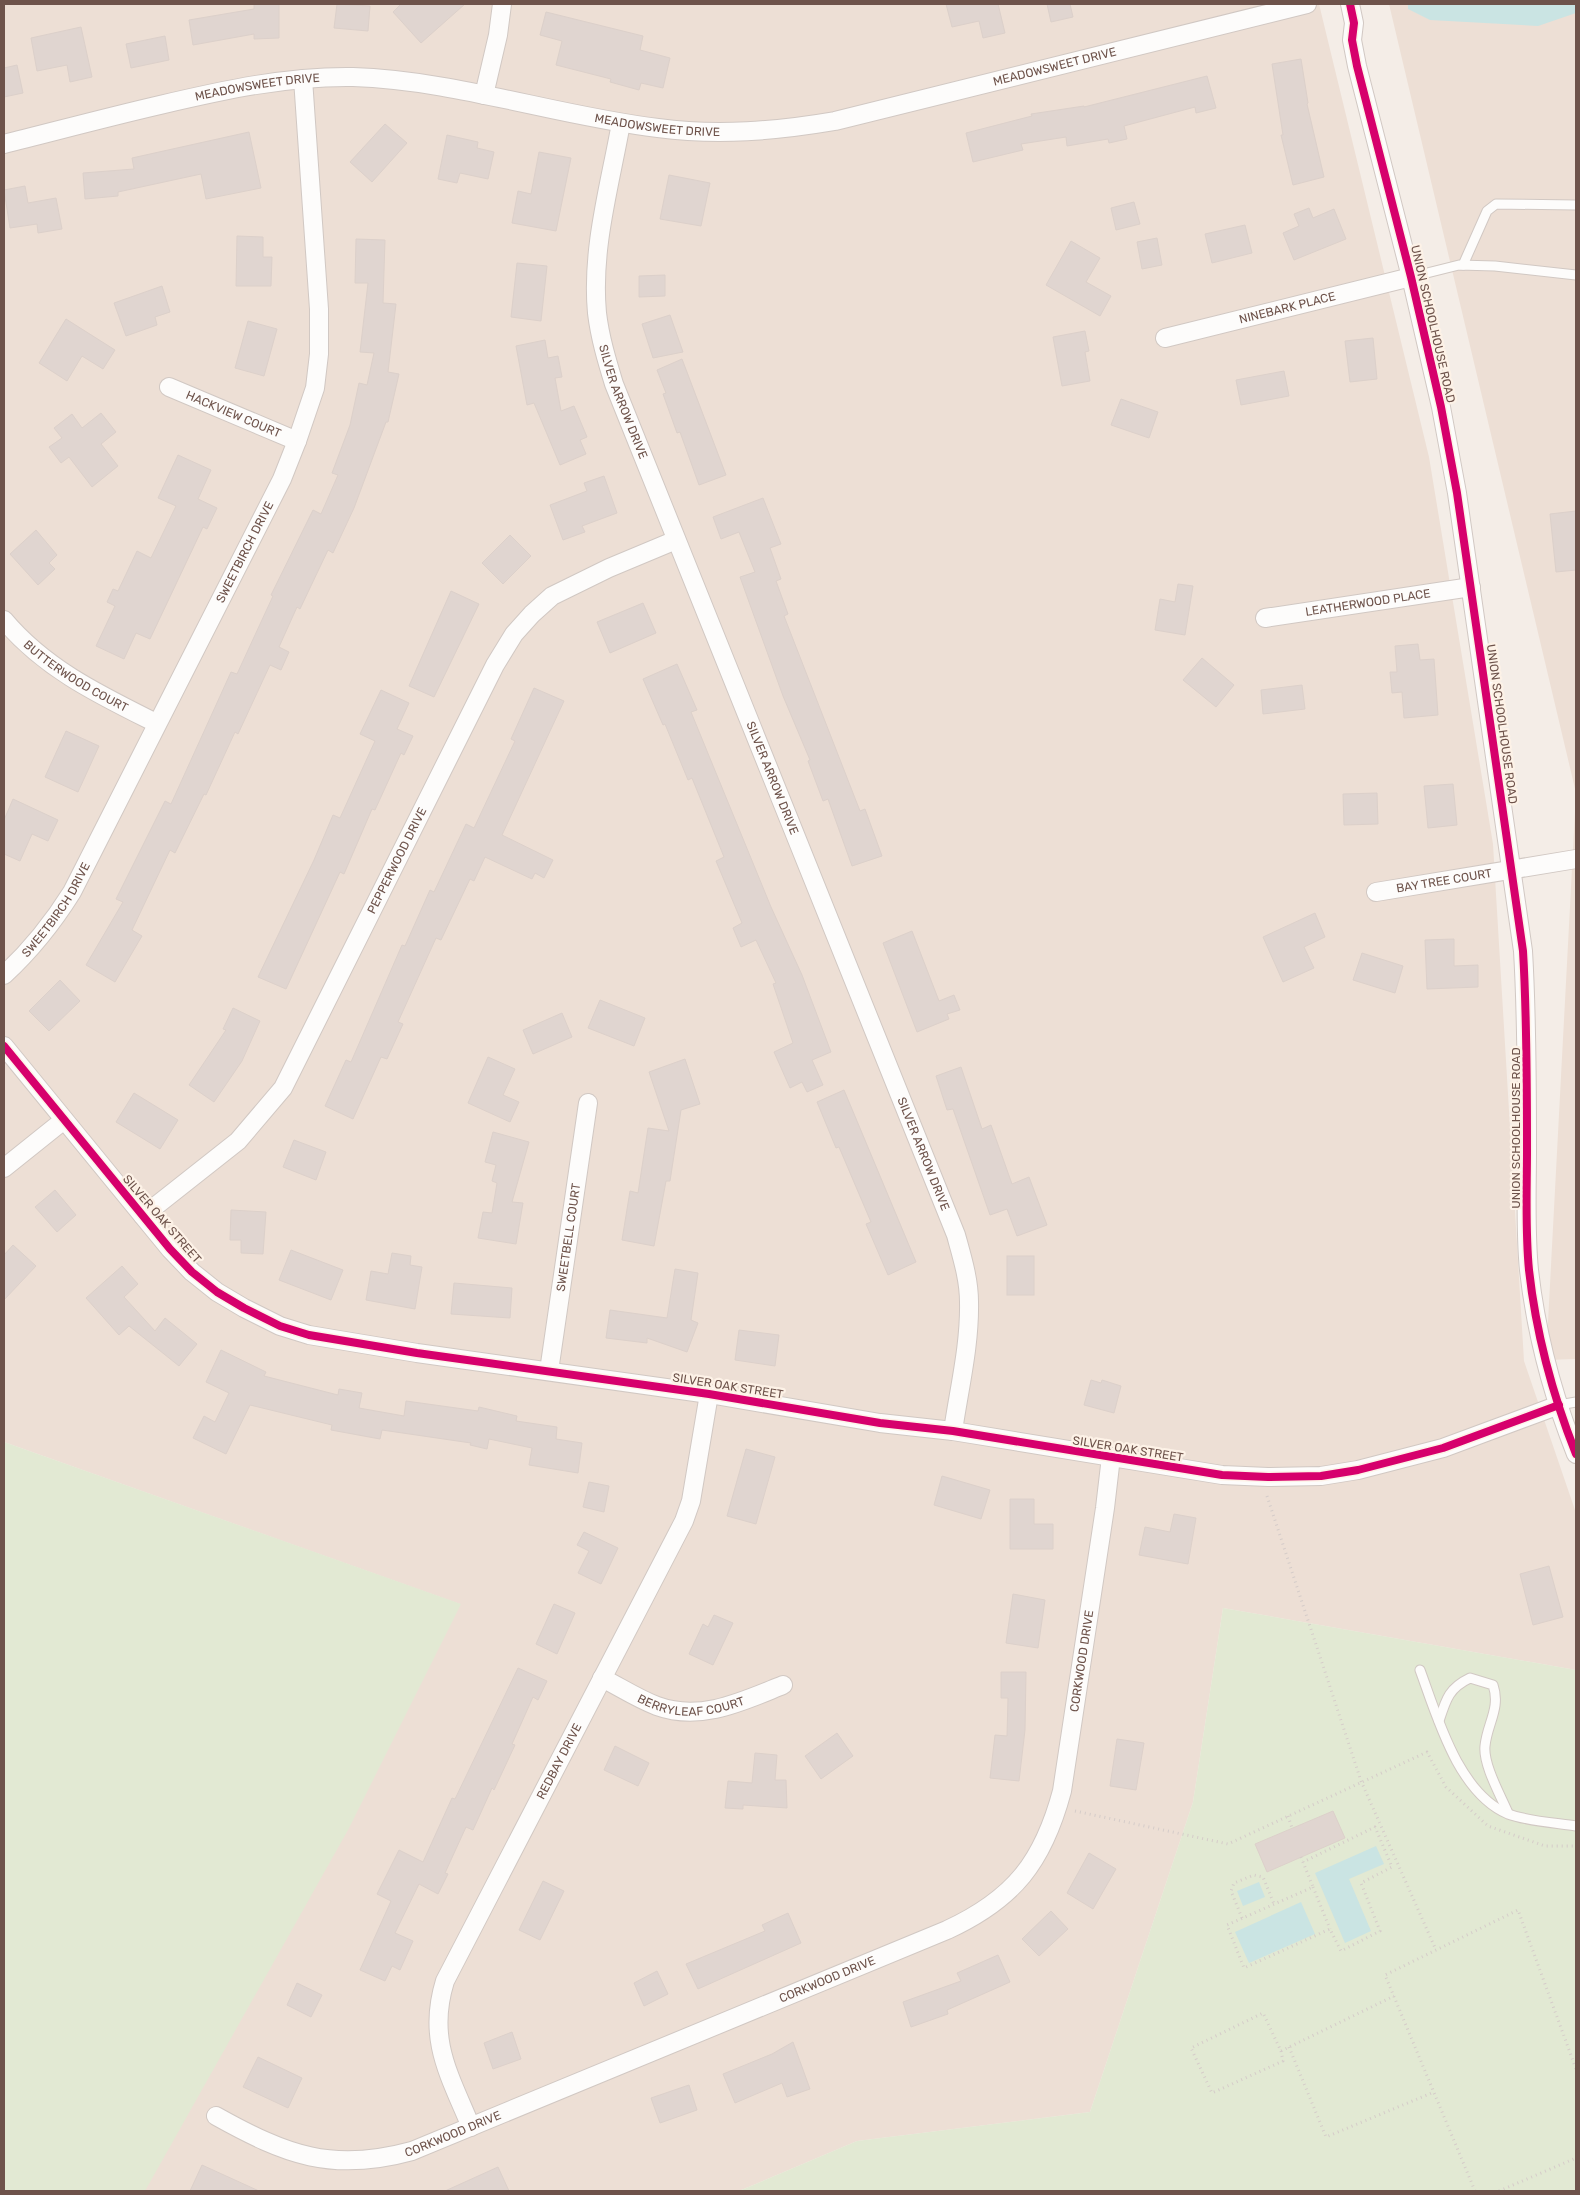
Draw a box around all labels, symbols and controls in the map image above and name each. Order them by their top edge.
street label: MEADOWSWEET DRIVE [992,45,1118,89]
street label: MEADOWSWEET DRIVE [194,71,320,104]
street label: MEADOWSWEET DRIVE [593,111,720,139]
street label: UNION SCHOOLHOUSE ROAD [1408,244,1458,404]
street label: NINEBARK PLACE [1238,289,1337,326]
street label: SILVER ARROW DRIVE [596,343,650,461]
street label: HACKVIEW COURT [184,388,283,440]
street label: SWEETBIRCH DRIVE [213,499,276,605]
street label: LEATHERWOOD PLACE [1304,586,1431,619]
street label: BUTTERWOOD COURT [21,637,130,715]
street label: UNION SCHOOLHOUSE ROAD [1484,643,1520,805]
street label: SILVER ARROW DRIVE [743,719,801,837]
street label: PEPPERWOOD DRIVE [365,805,429,916]
street label: SWEETBIRCH DRIVE [19,860,93,960]
street label: BAY TREE COURT [1395,866,1493,896]
street label: UNION SCHOOLHOUSE ROAD [1509,1047,1523,1209]
street label: SILVER ARROW DRIVE [894,1095,952,1213]
street label: SILVER OAK STREET [120,1172,204,1266]
street label: SWEETBELL COURT [554,1182,583,1292]
street label: SILVER OAK STREET [672,1370,784,1402]
street label: SILVER OAK STREET [1072,1433,1184,1465]
street label: CORKWOOD DRIVE [1067,1609,1096,1713]
street label: BERRYLEAF COURT [635,1691,746,1719]
street label: REDBAY DRIVE [534,1721,585,1802]
street label: CORKWOOD DRIVE [777,1953,877,2006]
street label: CORKWOOD DRIVE [403,2108,503,2160]

